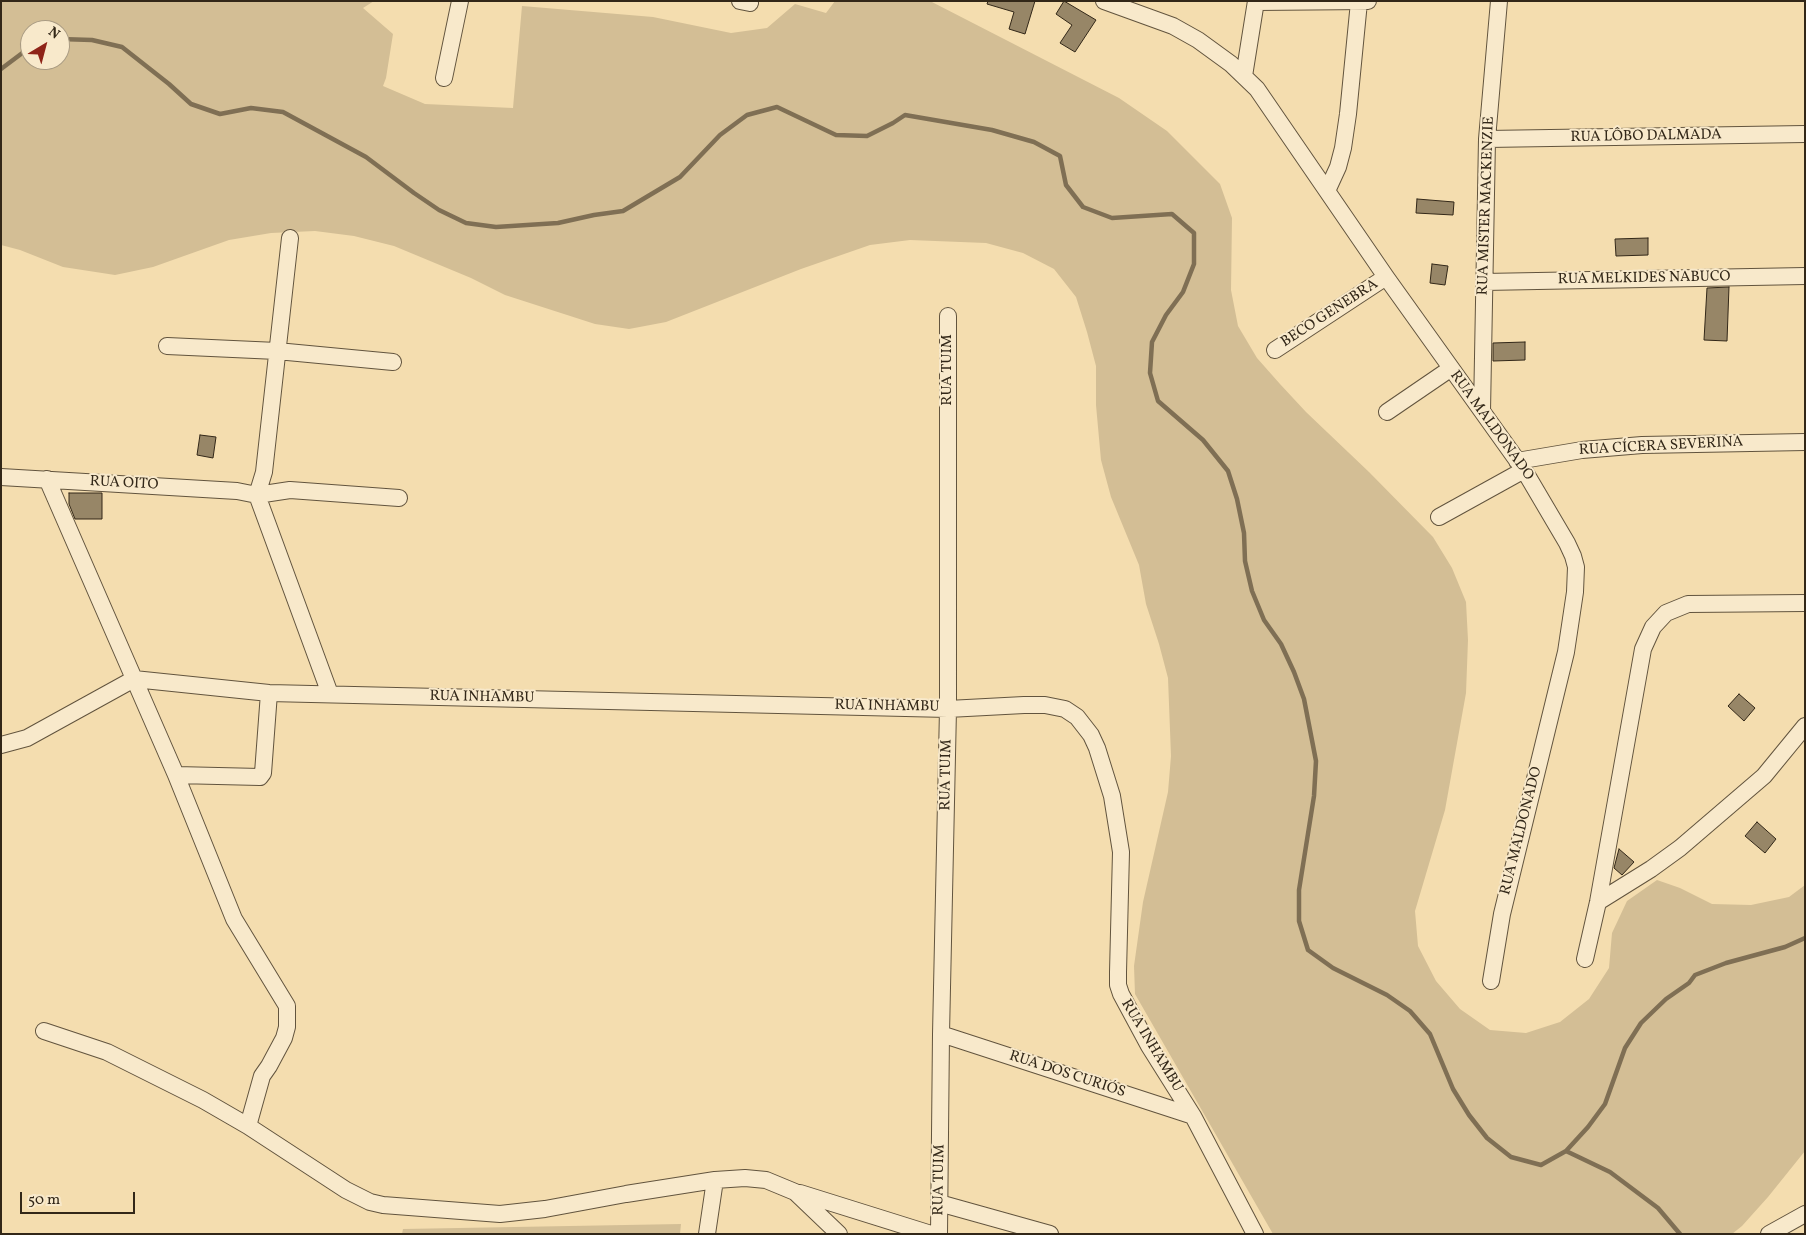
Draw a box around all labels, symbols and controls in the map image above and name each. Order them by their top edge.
north arrow [20,20,70,70]
text: N [44,23,63,44]
street label: RUA MISTER MACKENZIE [1475,116,1499,296]
street label: RUA LÔBO DALMADA [1570,127,1722,147]
street label: RUA MELKIDES NABUCO [1557,268,1731,290]
street label: BECO GENEBRA [1278,276,1382,352]
street label: RUA TUIM [939,334,957,406]
street label: RUA MALDONADO [1445,368,1537,484]
street label: RUA CÍCERA SEVERINA [1578,434,1744,460]
street label: RUA OITO [89,473,159,495]
street label: RUA INHAMBU [429,688,535,708]
street label: RUA INHAMBU [834,697,940,717]
street label: RUA TUIM [937,739,957,811]
street label: RUA MALDONADO [1497,765,1547,897]
street label: RUA INHAMBU [1116,996,1186,1096]
street label: RUA DOS CURIÓS [1007,1048,1127,1102]
street label: RUA TUIM [930,1144,950,1216]
scale bar [22,1182,138,1214]
text: 50 m [28,1190,60,1211]

